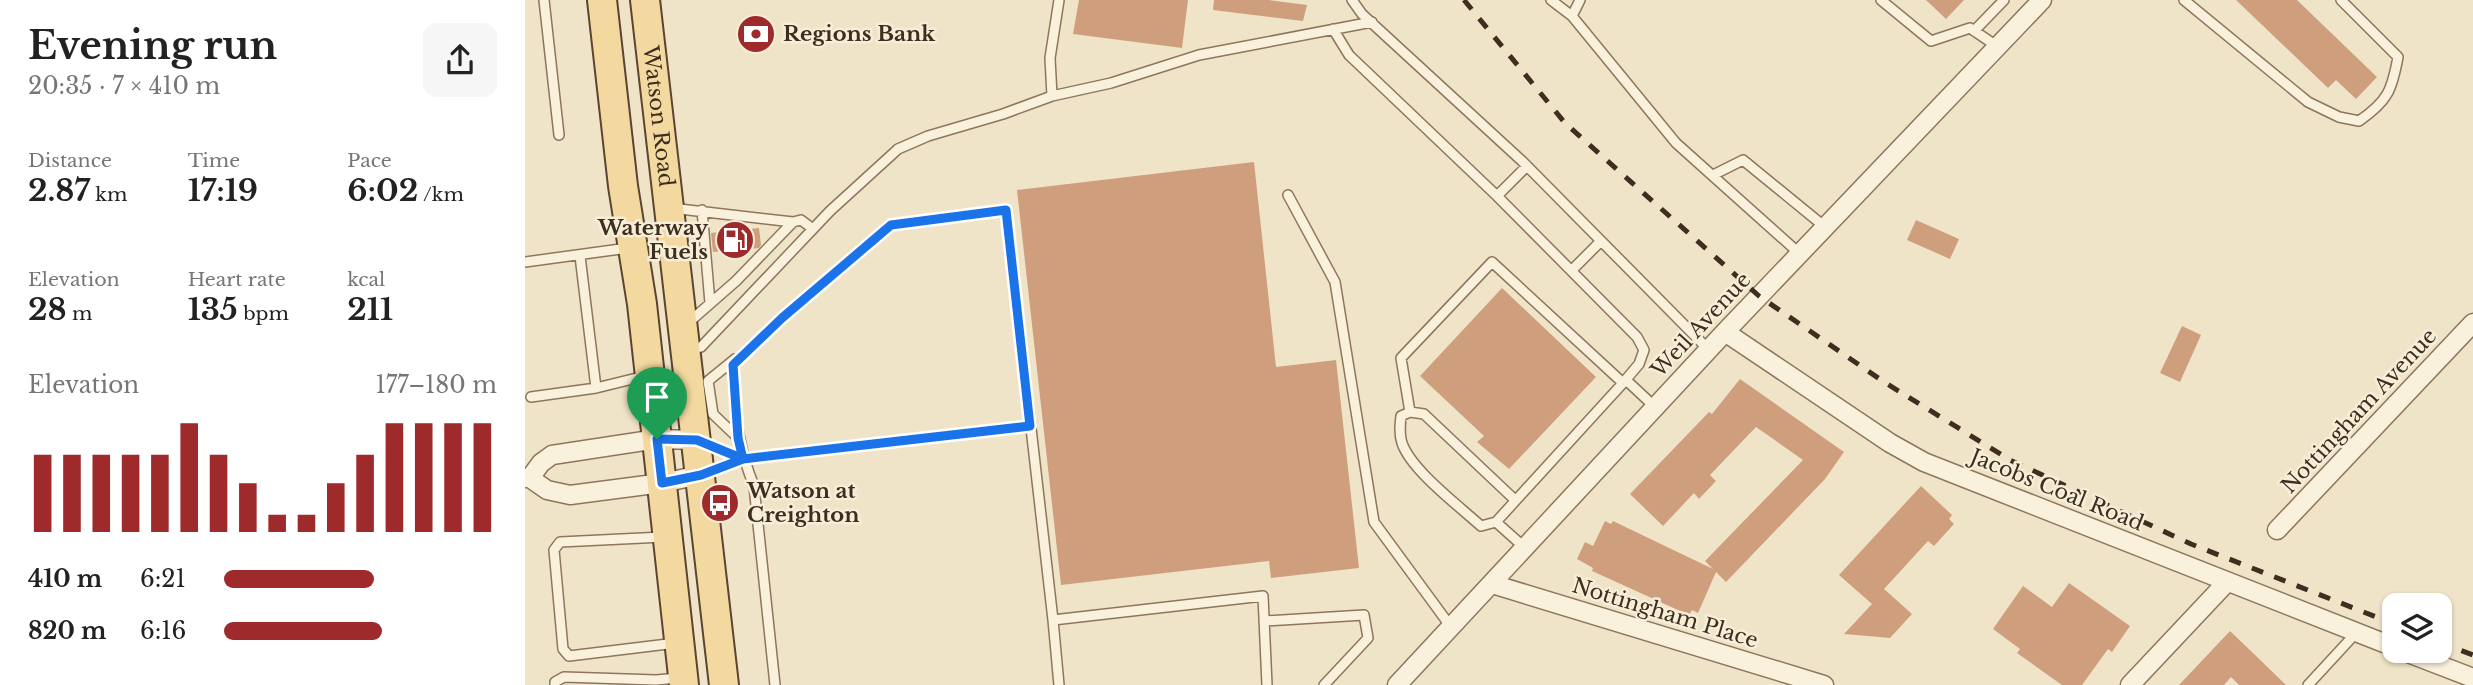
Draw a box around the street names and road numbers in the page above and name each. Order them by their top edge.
street label: Watson Road [637,43,679,188]
street label: Weil Avenue [1645,267,1756,384]
street label: Nottingham Avenue [2276,323,2442,499]
street label: Jacobs Coal Road [1964,442,2147,537]
street label: Nottingham Place [1569,572,1761,654]

